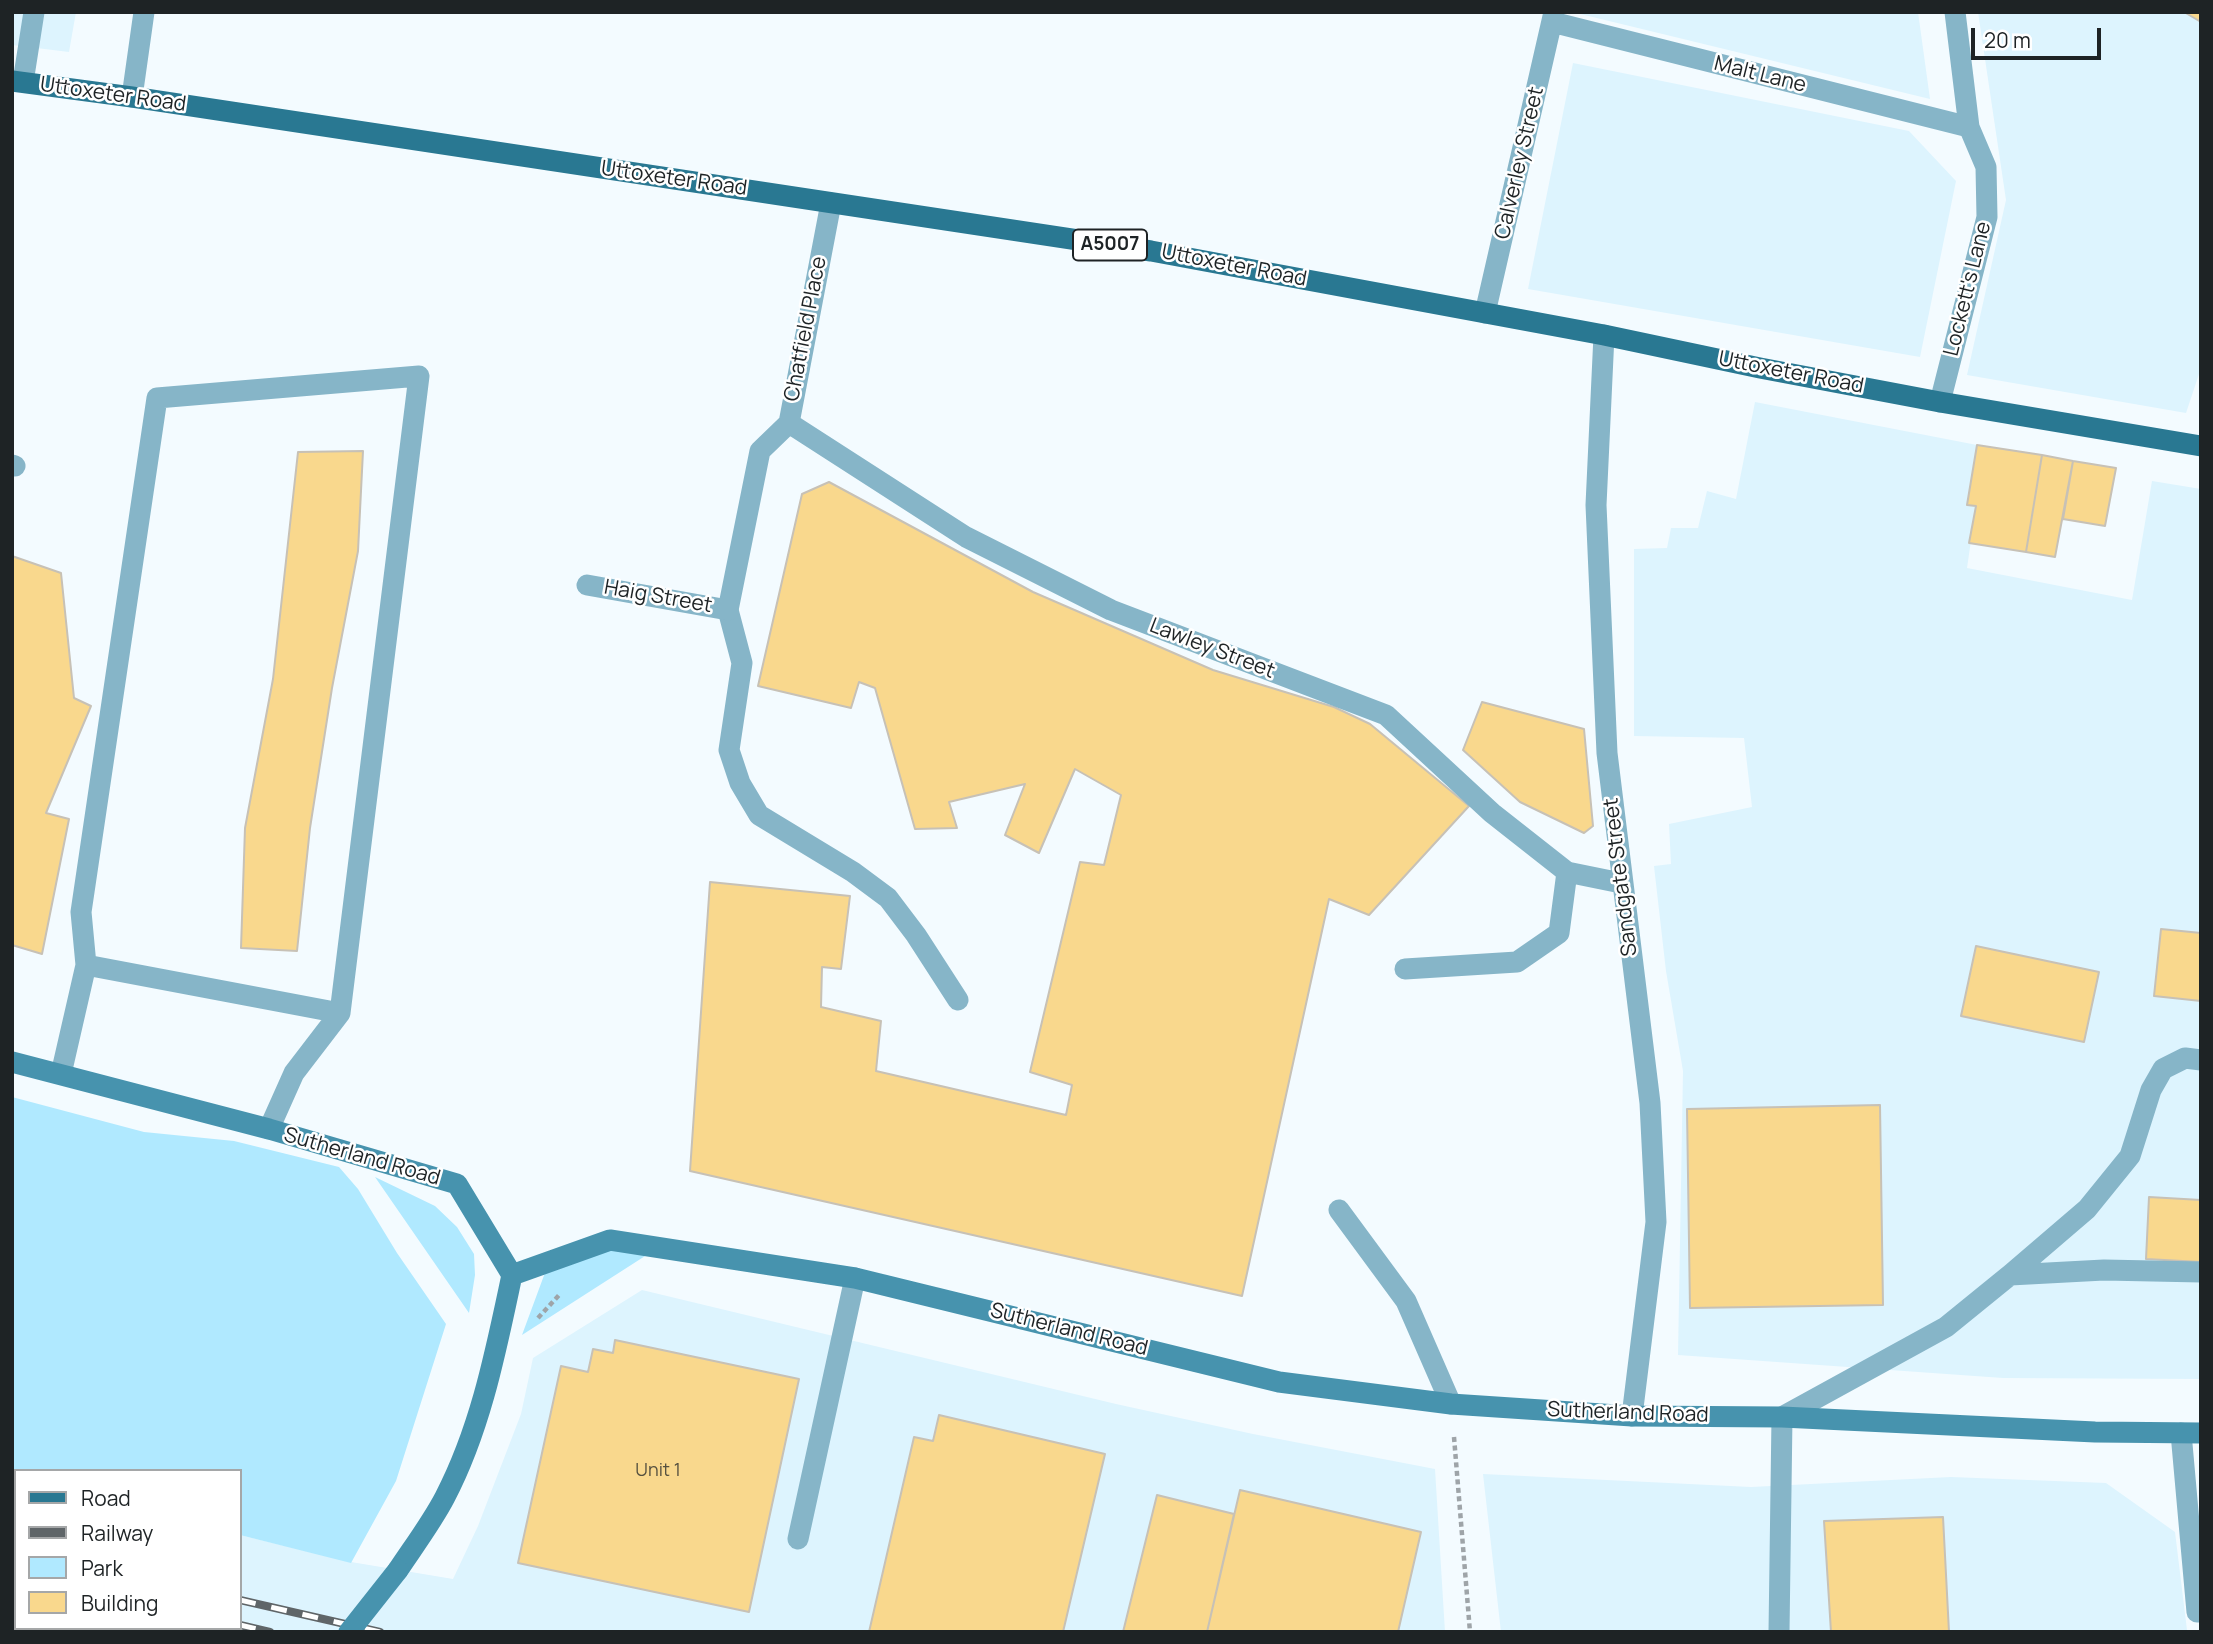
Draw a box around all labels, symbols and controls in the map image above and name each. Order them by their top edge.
scale bar [1975,14,2104,58]
text: 20 m [1984,26,2031,54]
street label: Malt Lane [1711,51,1809,99]
street label: Uttoxeter Road [38,72,188,118]
street label: Calverley Street [1490,84,1550,242]
street label: Uttoxeter Road [599,156,749,202]
street label: Lockett's Lane [1939,219,1997,359]
road number: A5007 [1073,230,1147,260]
street label: Uttoxeter Road [1159,240,1309,292]
street label: Chatfield Place [780,254,832,404]
street label: Uttoxeter Road [1716,347,1866,399]
street label: Haig Street [602,575,714,619]
street label: Lawley Street [1146,614,1278,684]
street label: Sandgate Street [1599,796,1643,958]
street label: Sutherland Road [281,1123,443,1191]
street label: Sutherland Road [988,1298,1150,1362]
street label: Sutherland Road [1547,1398,1709,1428]
house number: Unit 1 [635,1460,681,1482]
legend [14,1469,242,1630]
text: Road [81,1484,131,1512]
text: Railway [81,1519,153,1547]
text: Park [81,1554,123,1582]
text: Building [81,1589,158,1617]

